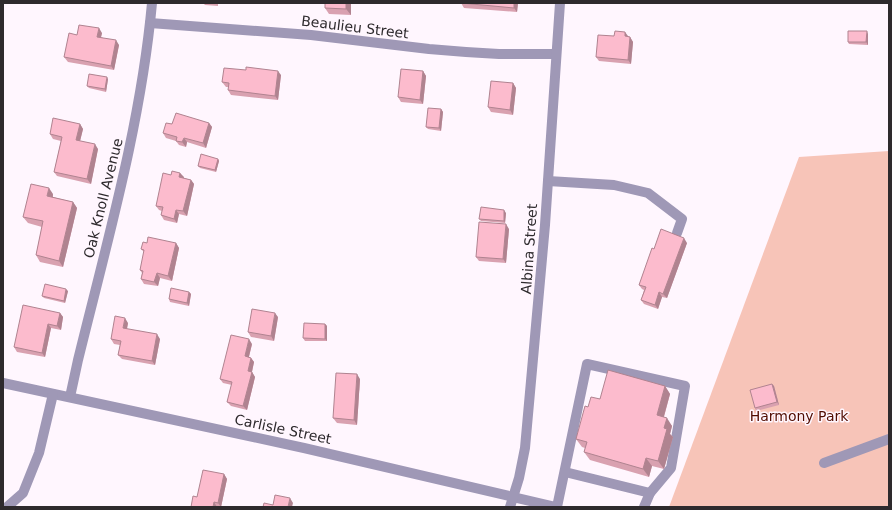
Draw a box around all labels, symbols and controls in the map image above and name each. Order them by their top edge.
street label: Beaulieu Street [300,12,410,42]
street label: Oak Knoll Avenue [80,136,126,260]
street label: Albina Street [518,203,540,295]
park label: Harmony Park [750,408,849,424]
street label: Carlisle Street [233,411,333,447]

